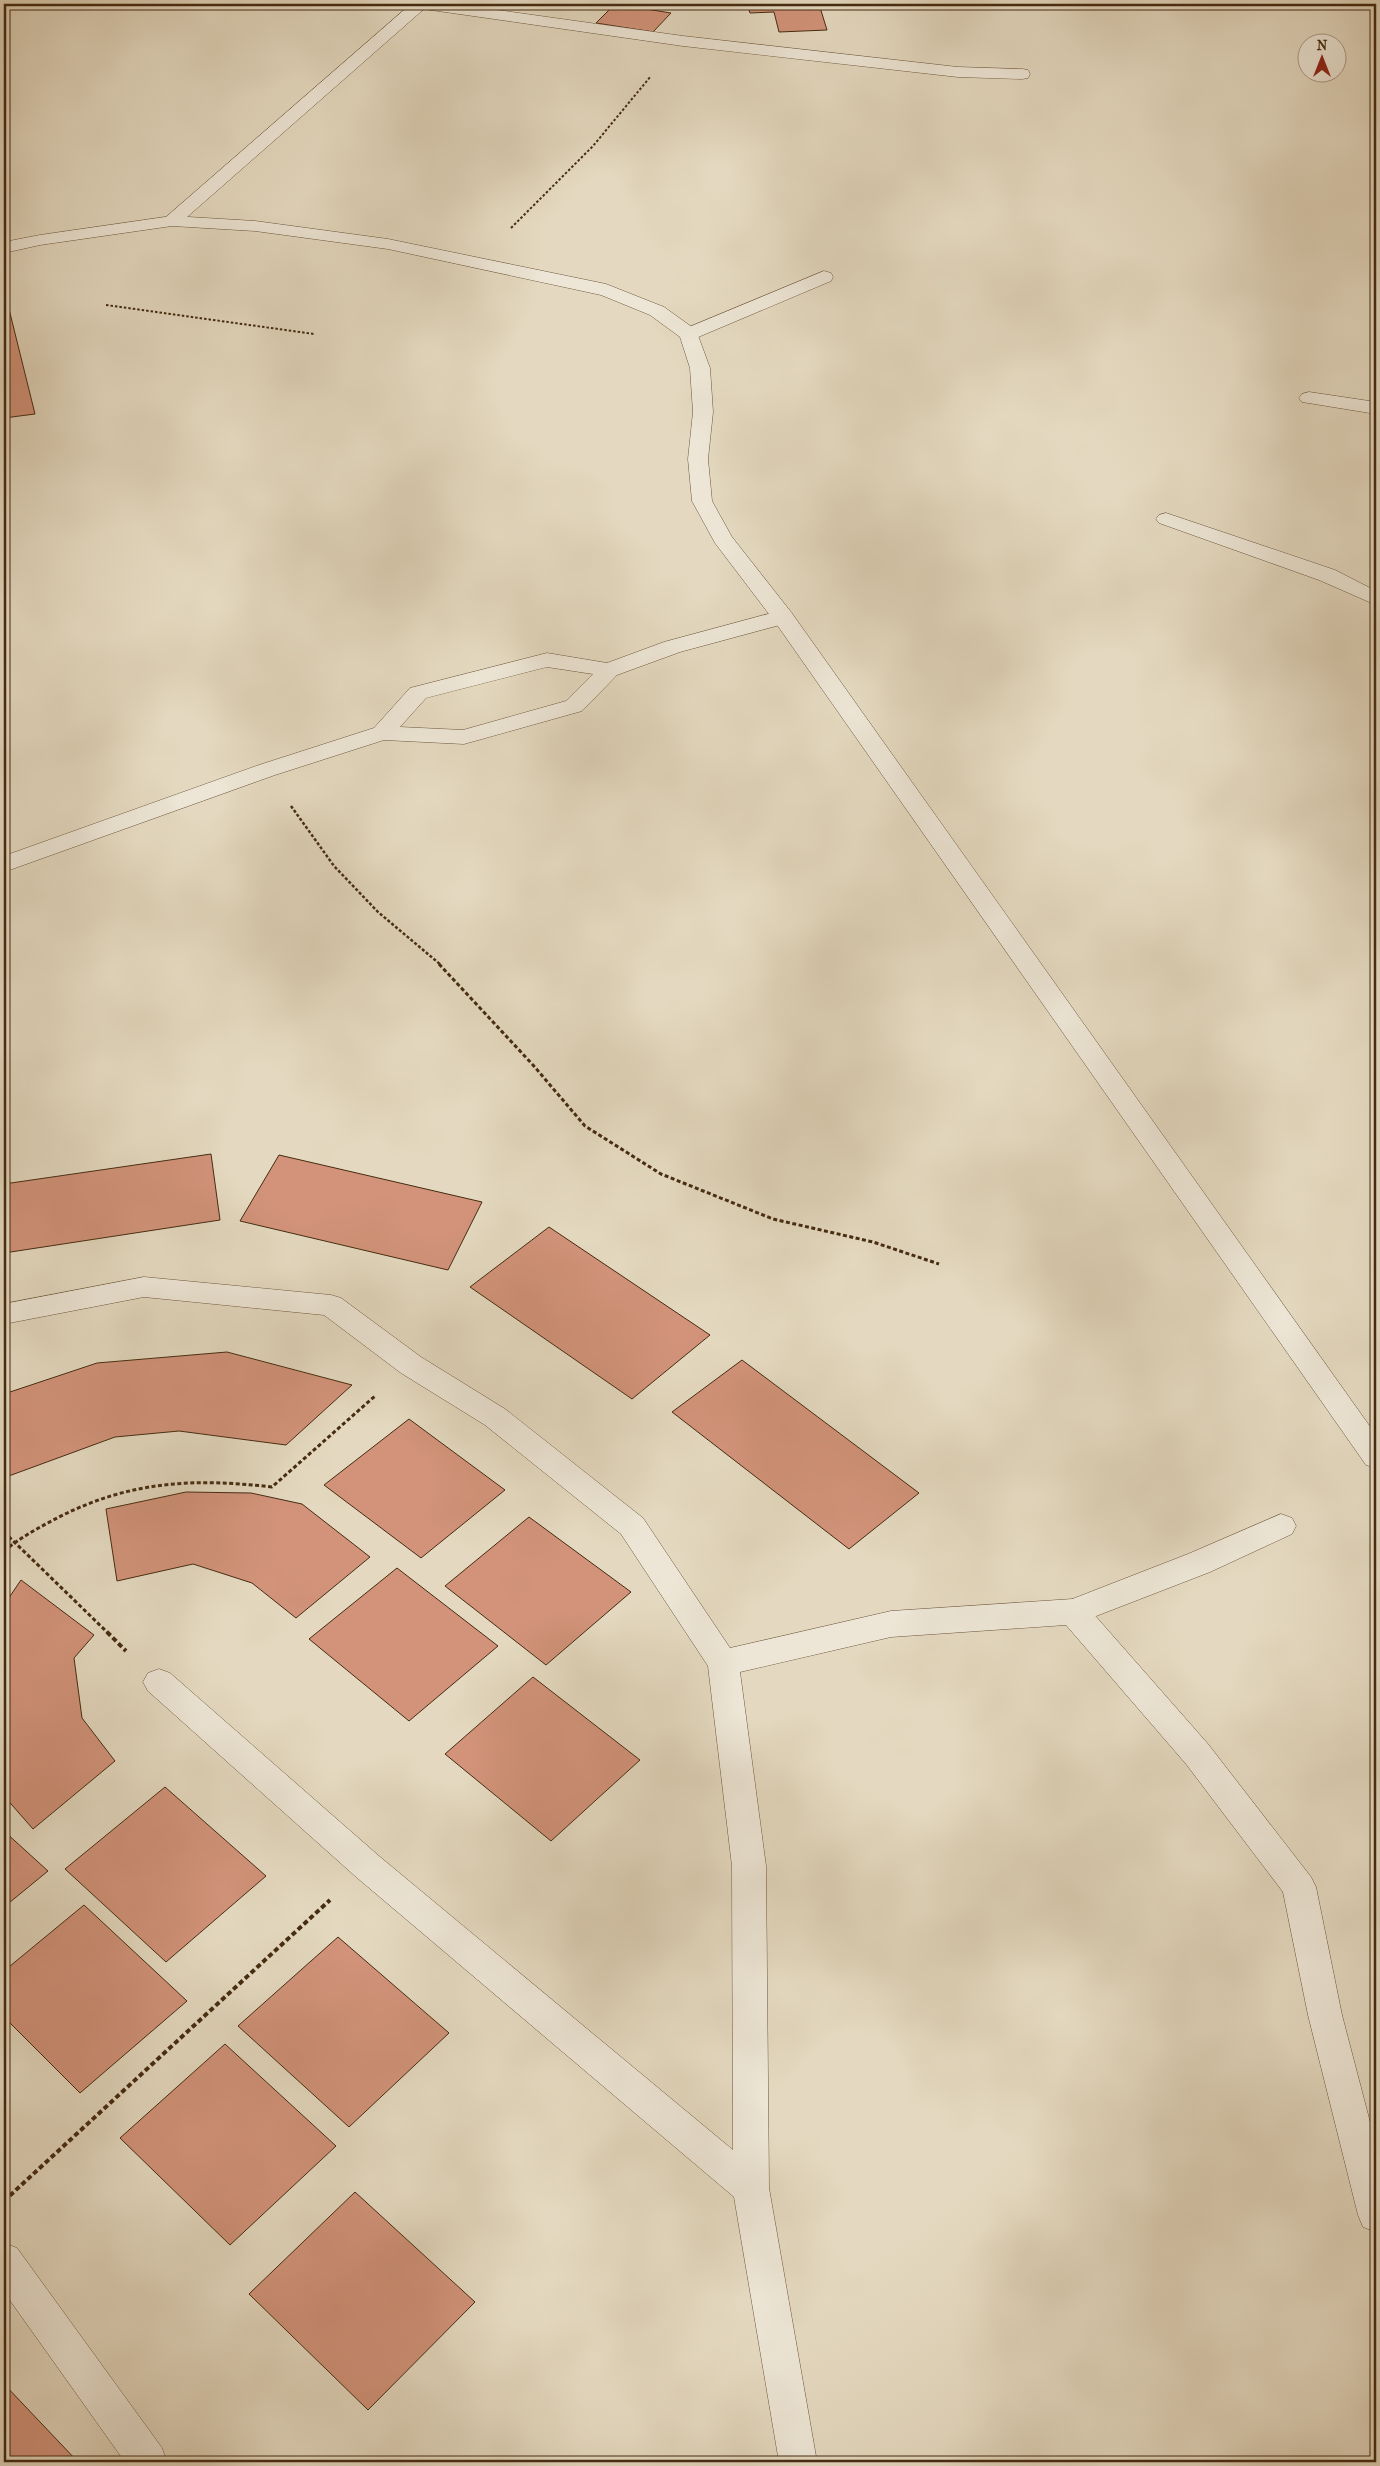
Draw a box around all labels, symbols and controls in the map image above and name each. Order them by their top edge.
north arrow [1298,32,1348,82]
text: N [1317,37,1328,54]

